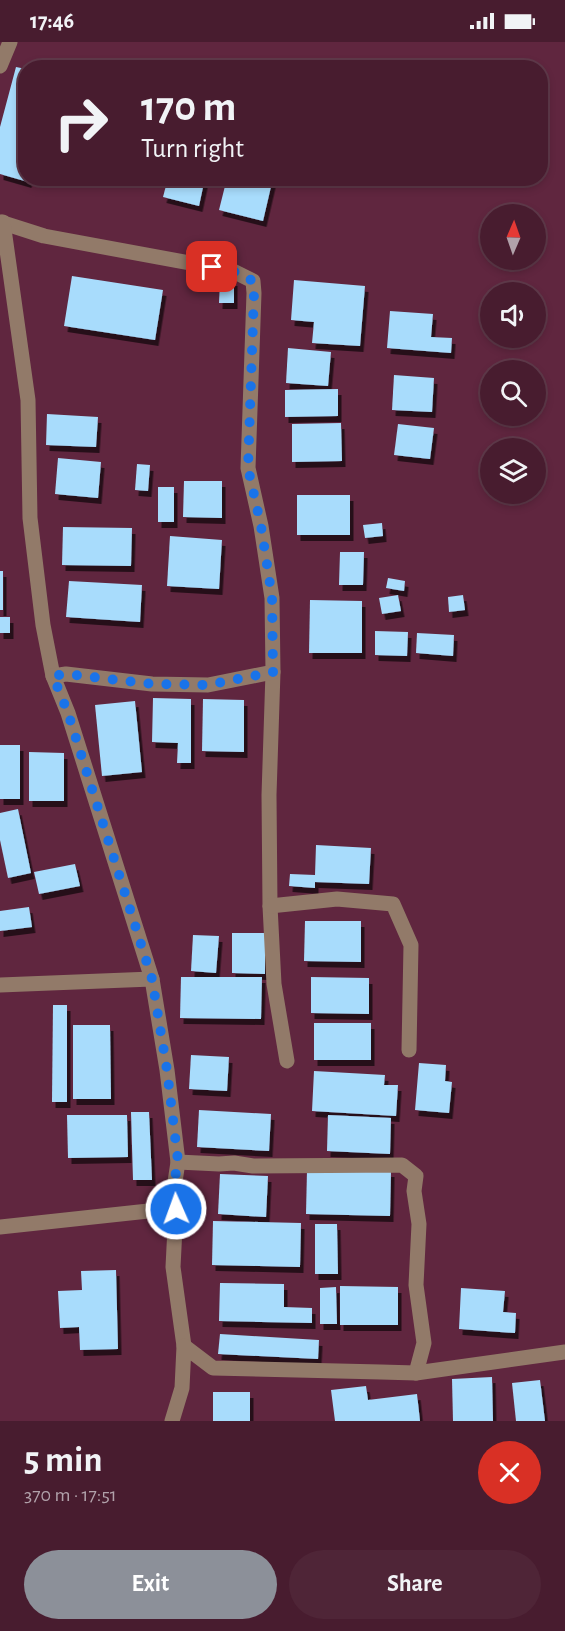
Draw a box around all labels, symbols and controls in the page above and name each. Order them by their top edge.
text: 17:46 [30,10,74,32]
icon: right [42,84,120,162]
text: 170 m [141,86,236,128]
text: Turn right [141,135,244,162]
north arrow [480,204,546,270]
map controls [480,204,546,504]
pin [186,241,237,292]
icon: arrive [195,250,228,283]
button: sound [480,282,546,348]
button: search [480,360,546,426]
button: layers [480,438,546,504]
position arrow [144,1177,208,1241]
button: close [478,1441,541,1504]
text: 5 min [24,1442,102,1478]
text: 370 m · 17:51 [24,1485,117,1505]
button: Exit [24,1550,277,1619]
button: Share [289,1550,541,1619]

